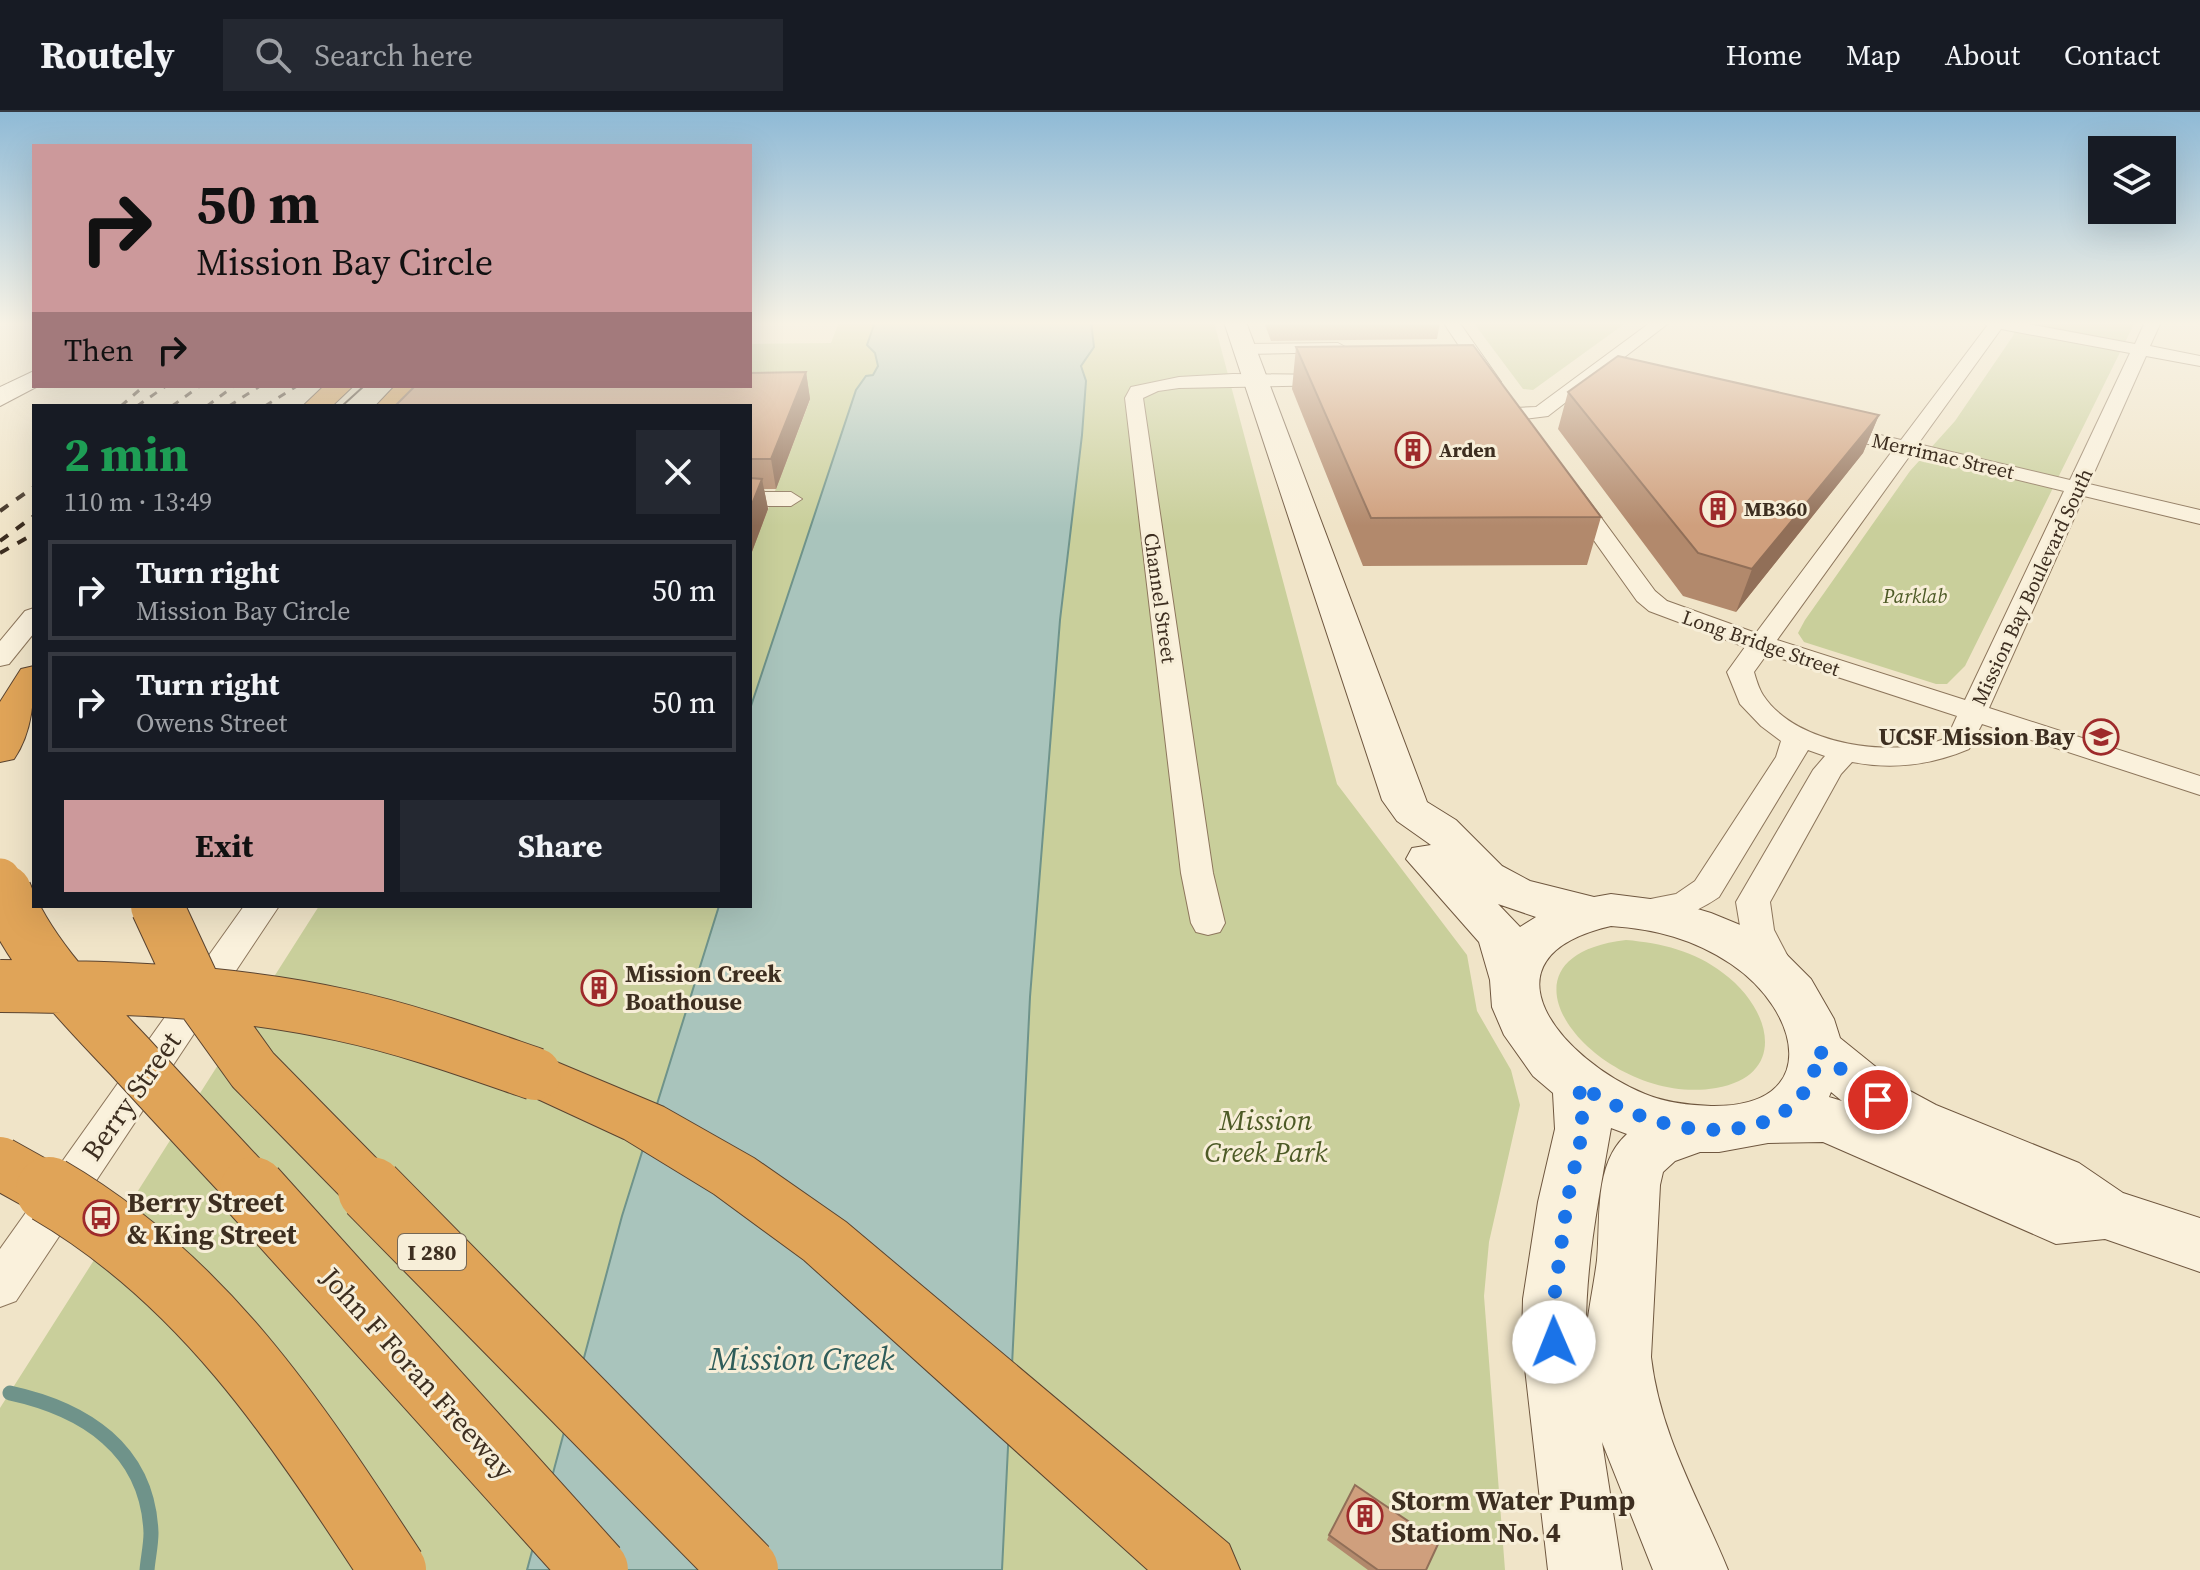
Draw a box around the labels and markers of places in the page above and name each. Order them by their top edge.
building icon: Arden [1394,431,1432,469]
place label: Arden [1439,436,1496,464]
building icon: MB360 [1699,490,1737,528]
place label: MB360 [1744,495,1808,523]
school or university icon: UCSF Mission Bay [2082,718,2120,756]
place label: UCSF Mission Bay [1879,720,2075,753]
place label: Mission Creek Boathouse [625,957,782,1018]
building icon: Mission Creek Boathouse [580,969,618,1007]
pin [1844,1066,1912,1134]
place label: Berry Street & King Street [127,1183,298,1253]
bus stop icon: Berry Street & King Street [82,1199,120,1237]
place label: Storm Water Pump Statiom No. 4 [1391,1481,1635,1551]
building icon: Storm Water Pump Statiom No. 4 [1346,1497,1384,1535]

